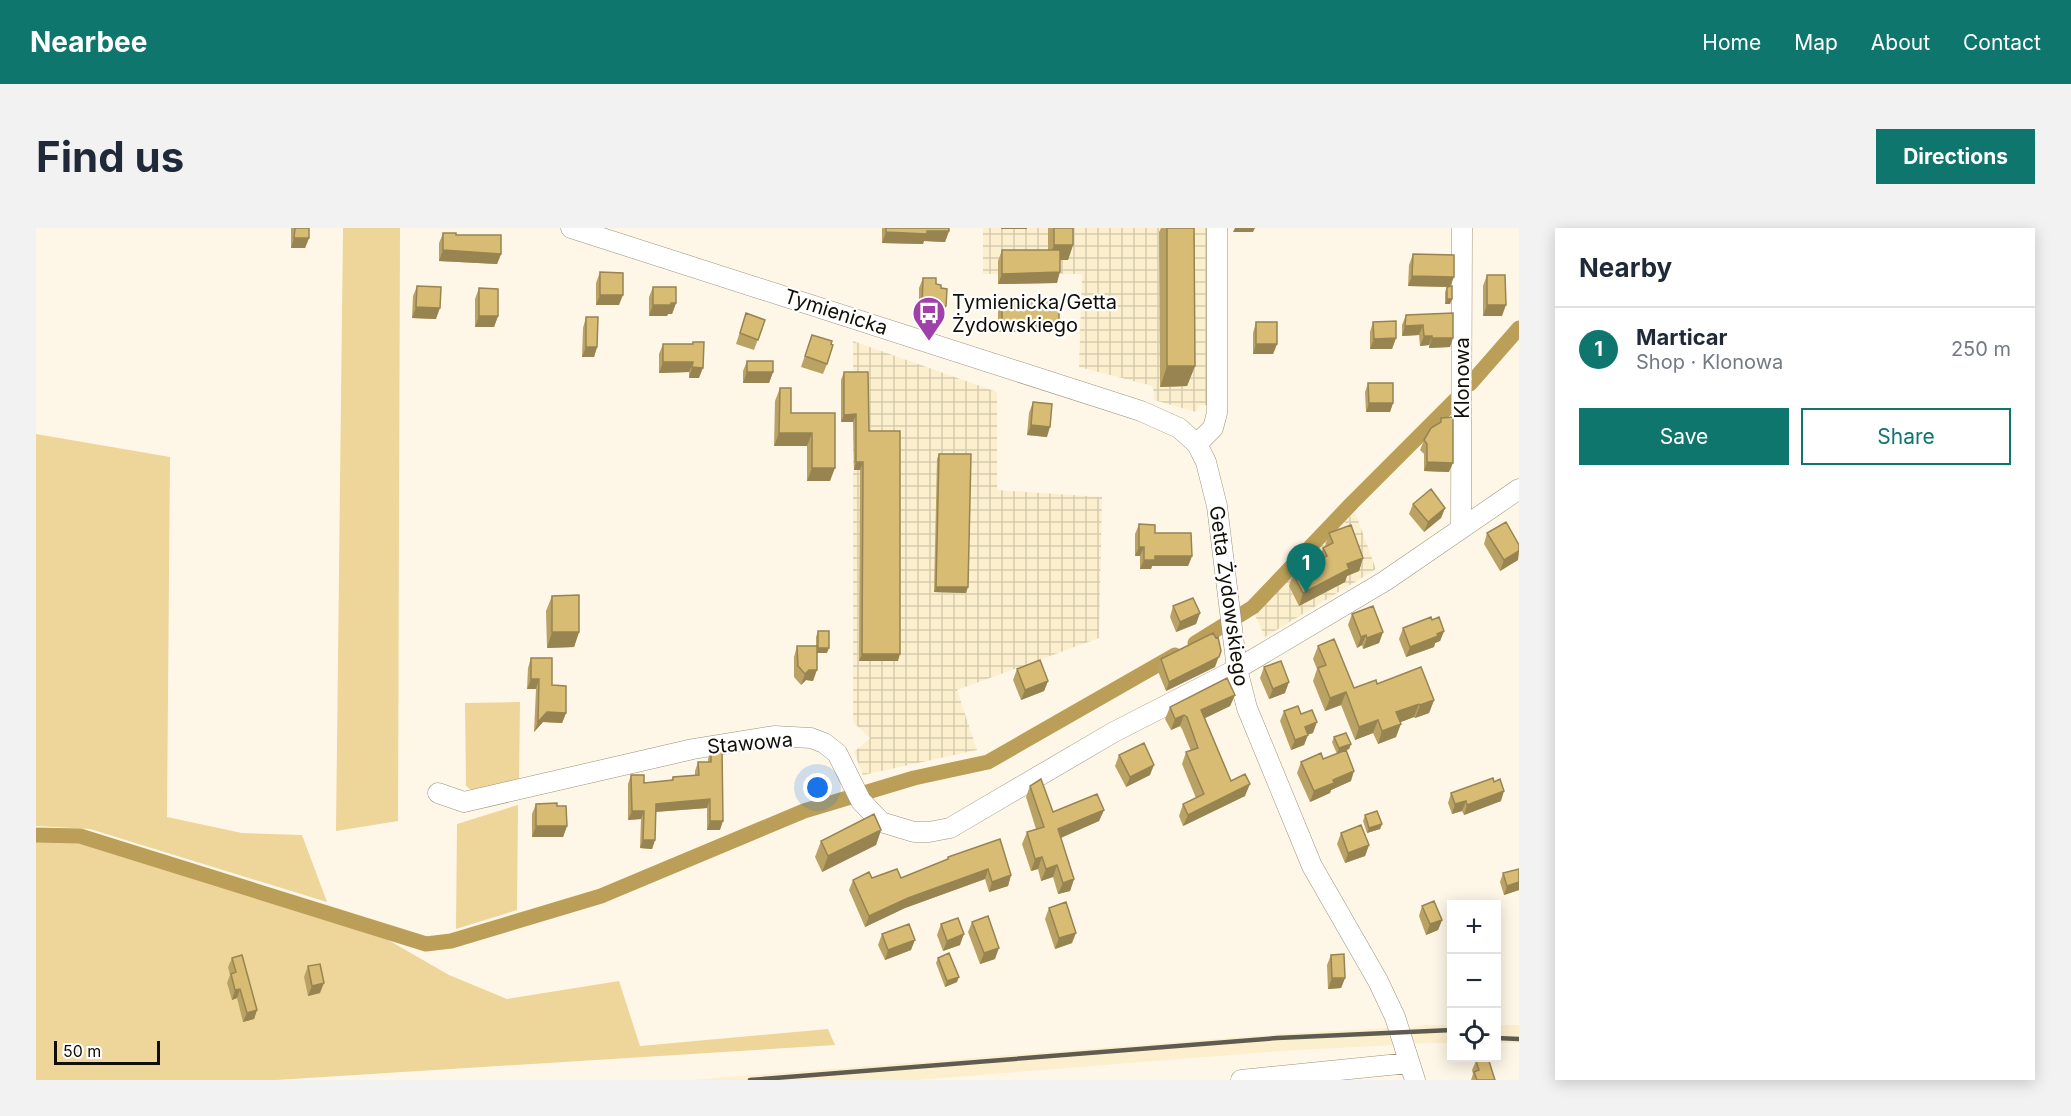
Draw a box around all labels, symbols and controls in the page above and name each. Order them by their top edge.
text: Nearbee [30,25,147,59]
text: Home [1702,30,1761,55]
text: Map [1794,30,1838,55]
text: About [1871,30,1930,55]
text: Contact [1963,30,2041,55]
button: Directions [1876,129,2035,184]
text: Find us [36,131,184,182]
text: Nearby [1579,252,1672,283]
street label: Tymienicka [781,284,891,340]
place label: Tymienicka/Getta Żydowskiego [952,290,1117,337]
bus stop icon: Tymienicka/Getta Żydowskiego [911,295,947,342]
text: Marticar [1636,324,1728,350]
street label: Klonowa [1450,337,1474,419]
text: 1 [1594,337,1603,361]
text: 250 m [1951,337,2011,361]
text: Shop · Klonowa [1636,350,1783,374]
button: Save [1579,408,1789,465]
button: Share [1801,408,2011,465]
street label: Getta Żydowskiego [1204,504,1255,688]
pin: 1 [1286,544,1326,593]
street label: Stawowa [706,727,794,759]
your location [803,773,832,802]
map controls [1447,900,1501,1062]
button: + [1447,900,1501,954]
button: − [1447,954,1501,1008]
button: locate [1447,1008,1501,1062]
scale bar [54,1038,160,1066]
text: 50 m [63,1041,101,1061]

